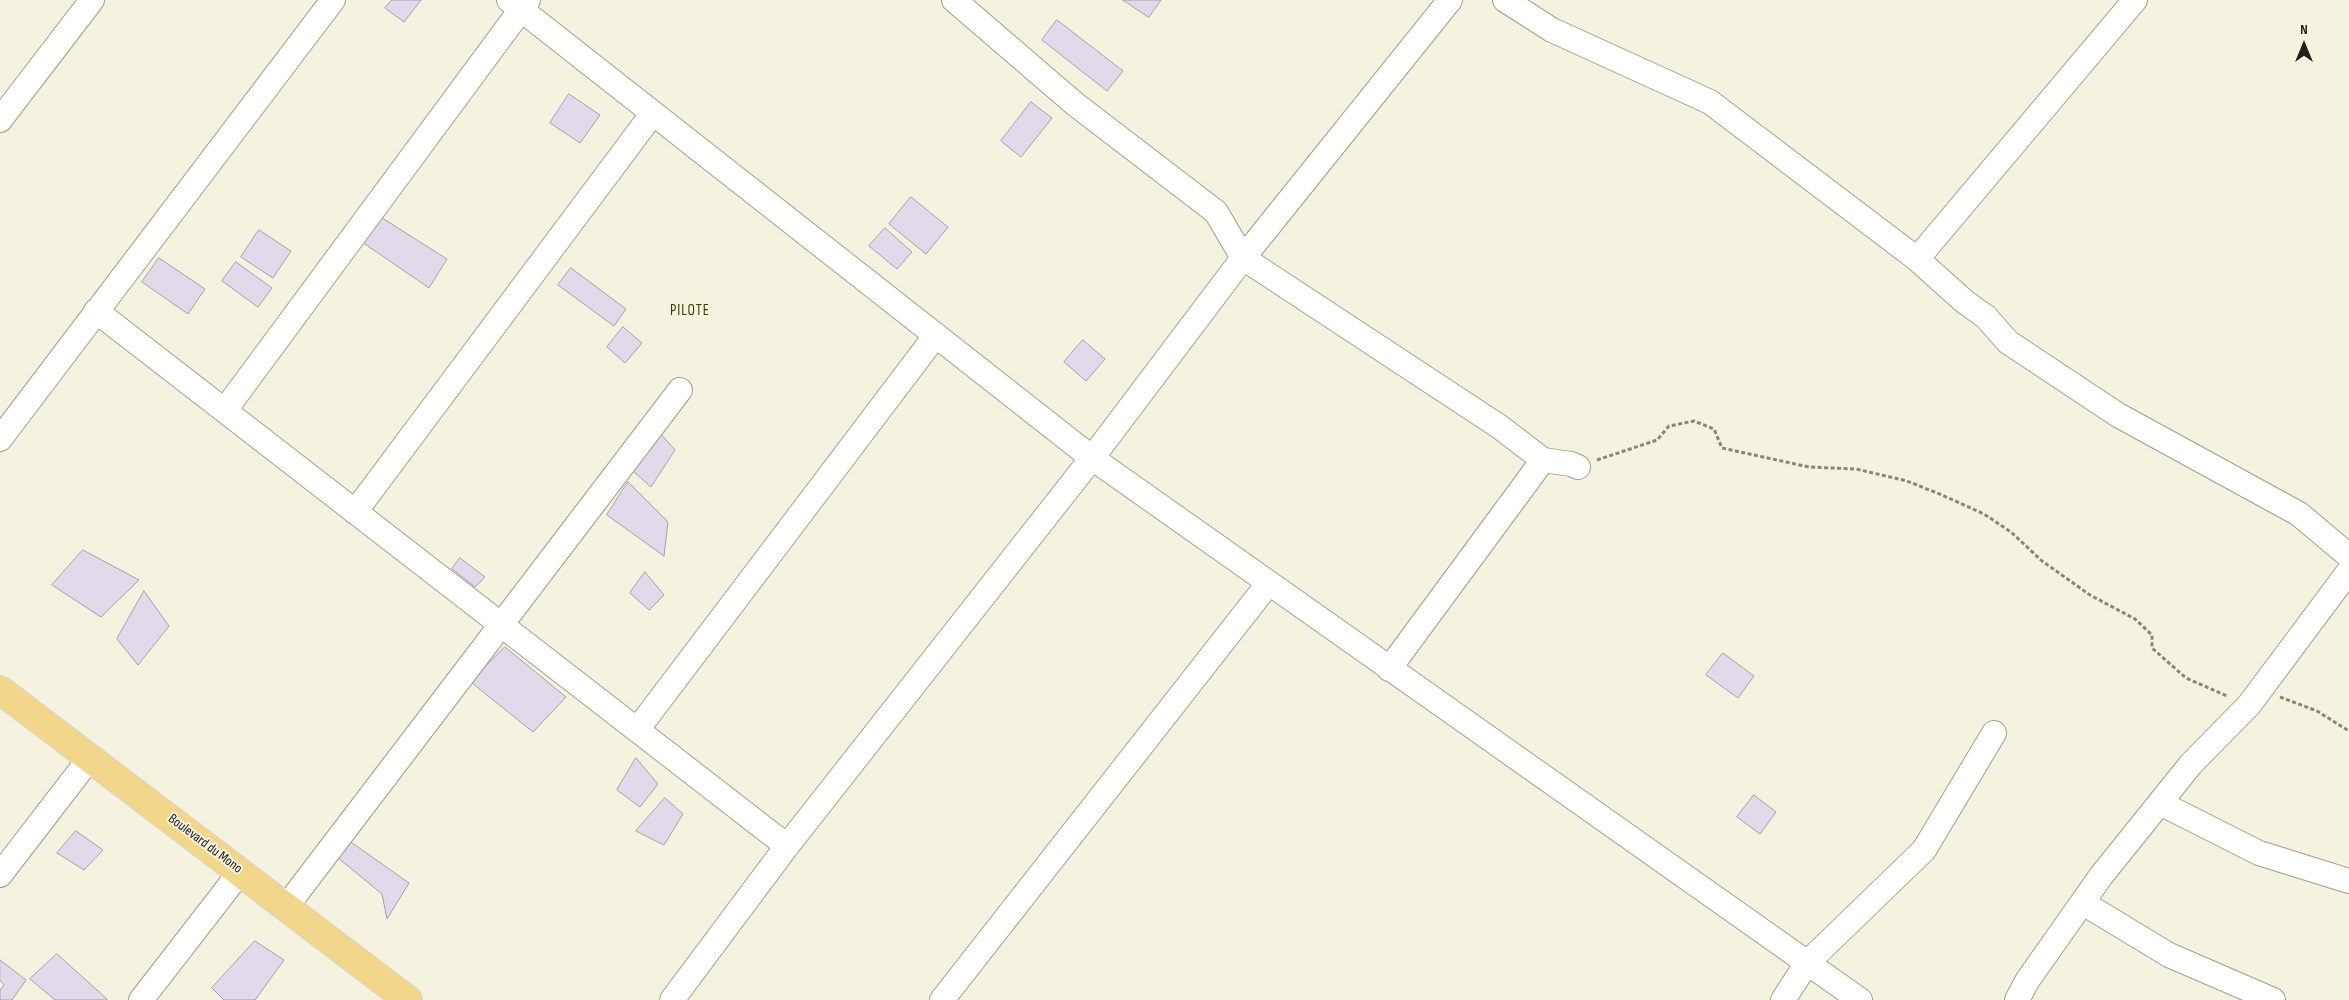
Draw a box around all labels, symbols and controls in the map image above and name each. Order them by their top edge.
north arrow [2279,20,2329,70]
text: N [2300,21,2308,38]
district label: PILOTE [669,302,711,320]
street label: Boulevard du Mono [165,811,245,877]

